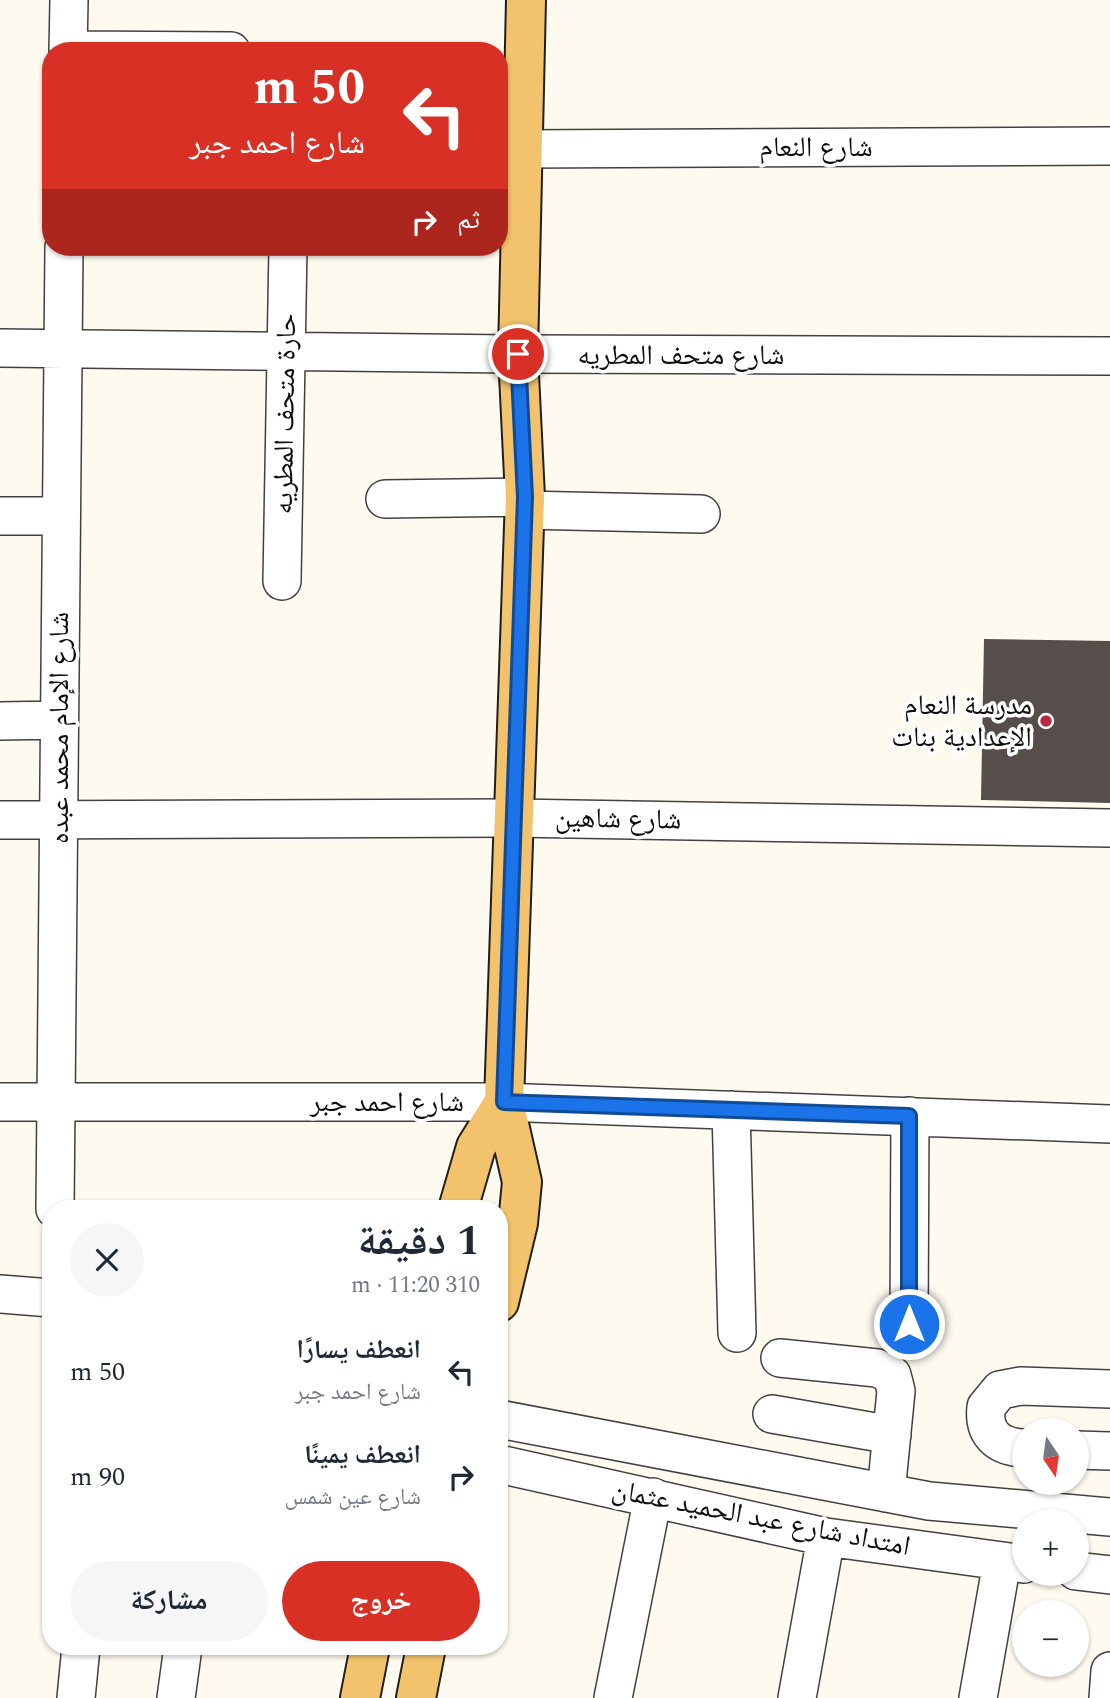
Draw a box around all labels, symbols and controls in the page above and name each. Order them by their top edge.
text: 50 m [254,51,365,126]
icon: left [389,70,480,161]
text: شارع احمد جبر [189,119,365,168]
street label: شارع النعام [759,126,873,169]
text: ثم [457,200,480,240]
icon: right [405,203,443,241]
street label: حارة متحف المطريه [262,313,308,515]
pin [488,324,548,384]
street label: شارع متحف المطريه [578,334,784,377]
icon: arrive [499,335,537,373]
street label: شارع الإمام محمد عبده [38,612,81,844]
place label: مدرسة النعام الإعدادية بنات [891,684,1032,759]
marker: مدرسة النعام الإعدادية بنات [1038,713,1054,729]
street label: شارع شاهين [554,796,682,842]
street label: شارع احمد جبر [309,1081,464,1124]
text: 1 دقيقة [358,1210,480,1273]
button: close [70,1223,144,1297]
text: 310 m · 11:20 [351,1268,480,1303]
position arrow [872,1287,946,1361]
text: انعطف يسارًا [297,1330,421,1370]
text: 50 m [70,1352,125,1392]
icon: left [442,1353,480,1391]
text: شارع احمد جبر [295,1375,421,1410]
north arrow [1012,1418,1088,1494]
map controls [1012,1418,1089,1677]
text: انعطف يمينًا [304,1435,421,1475]
text: 90 m [70,1457,125,1497]
icon: right [442,1458,480,1496]
street label: امتداد شارع عبد الحميد عثمان [608,1468,914,1568]
text: شارع عين شمس [284,1480,421,1515]
button: + [1012,1509,1089,1586]
button: مشاركة [70,1561,268,1641]
button: خروج [282,1561,480,1641]
button: − [1012,1600,1089,1677]

